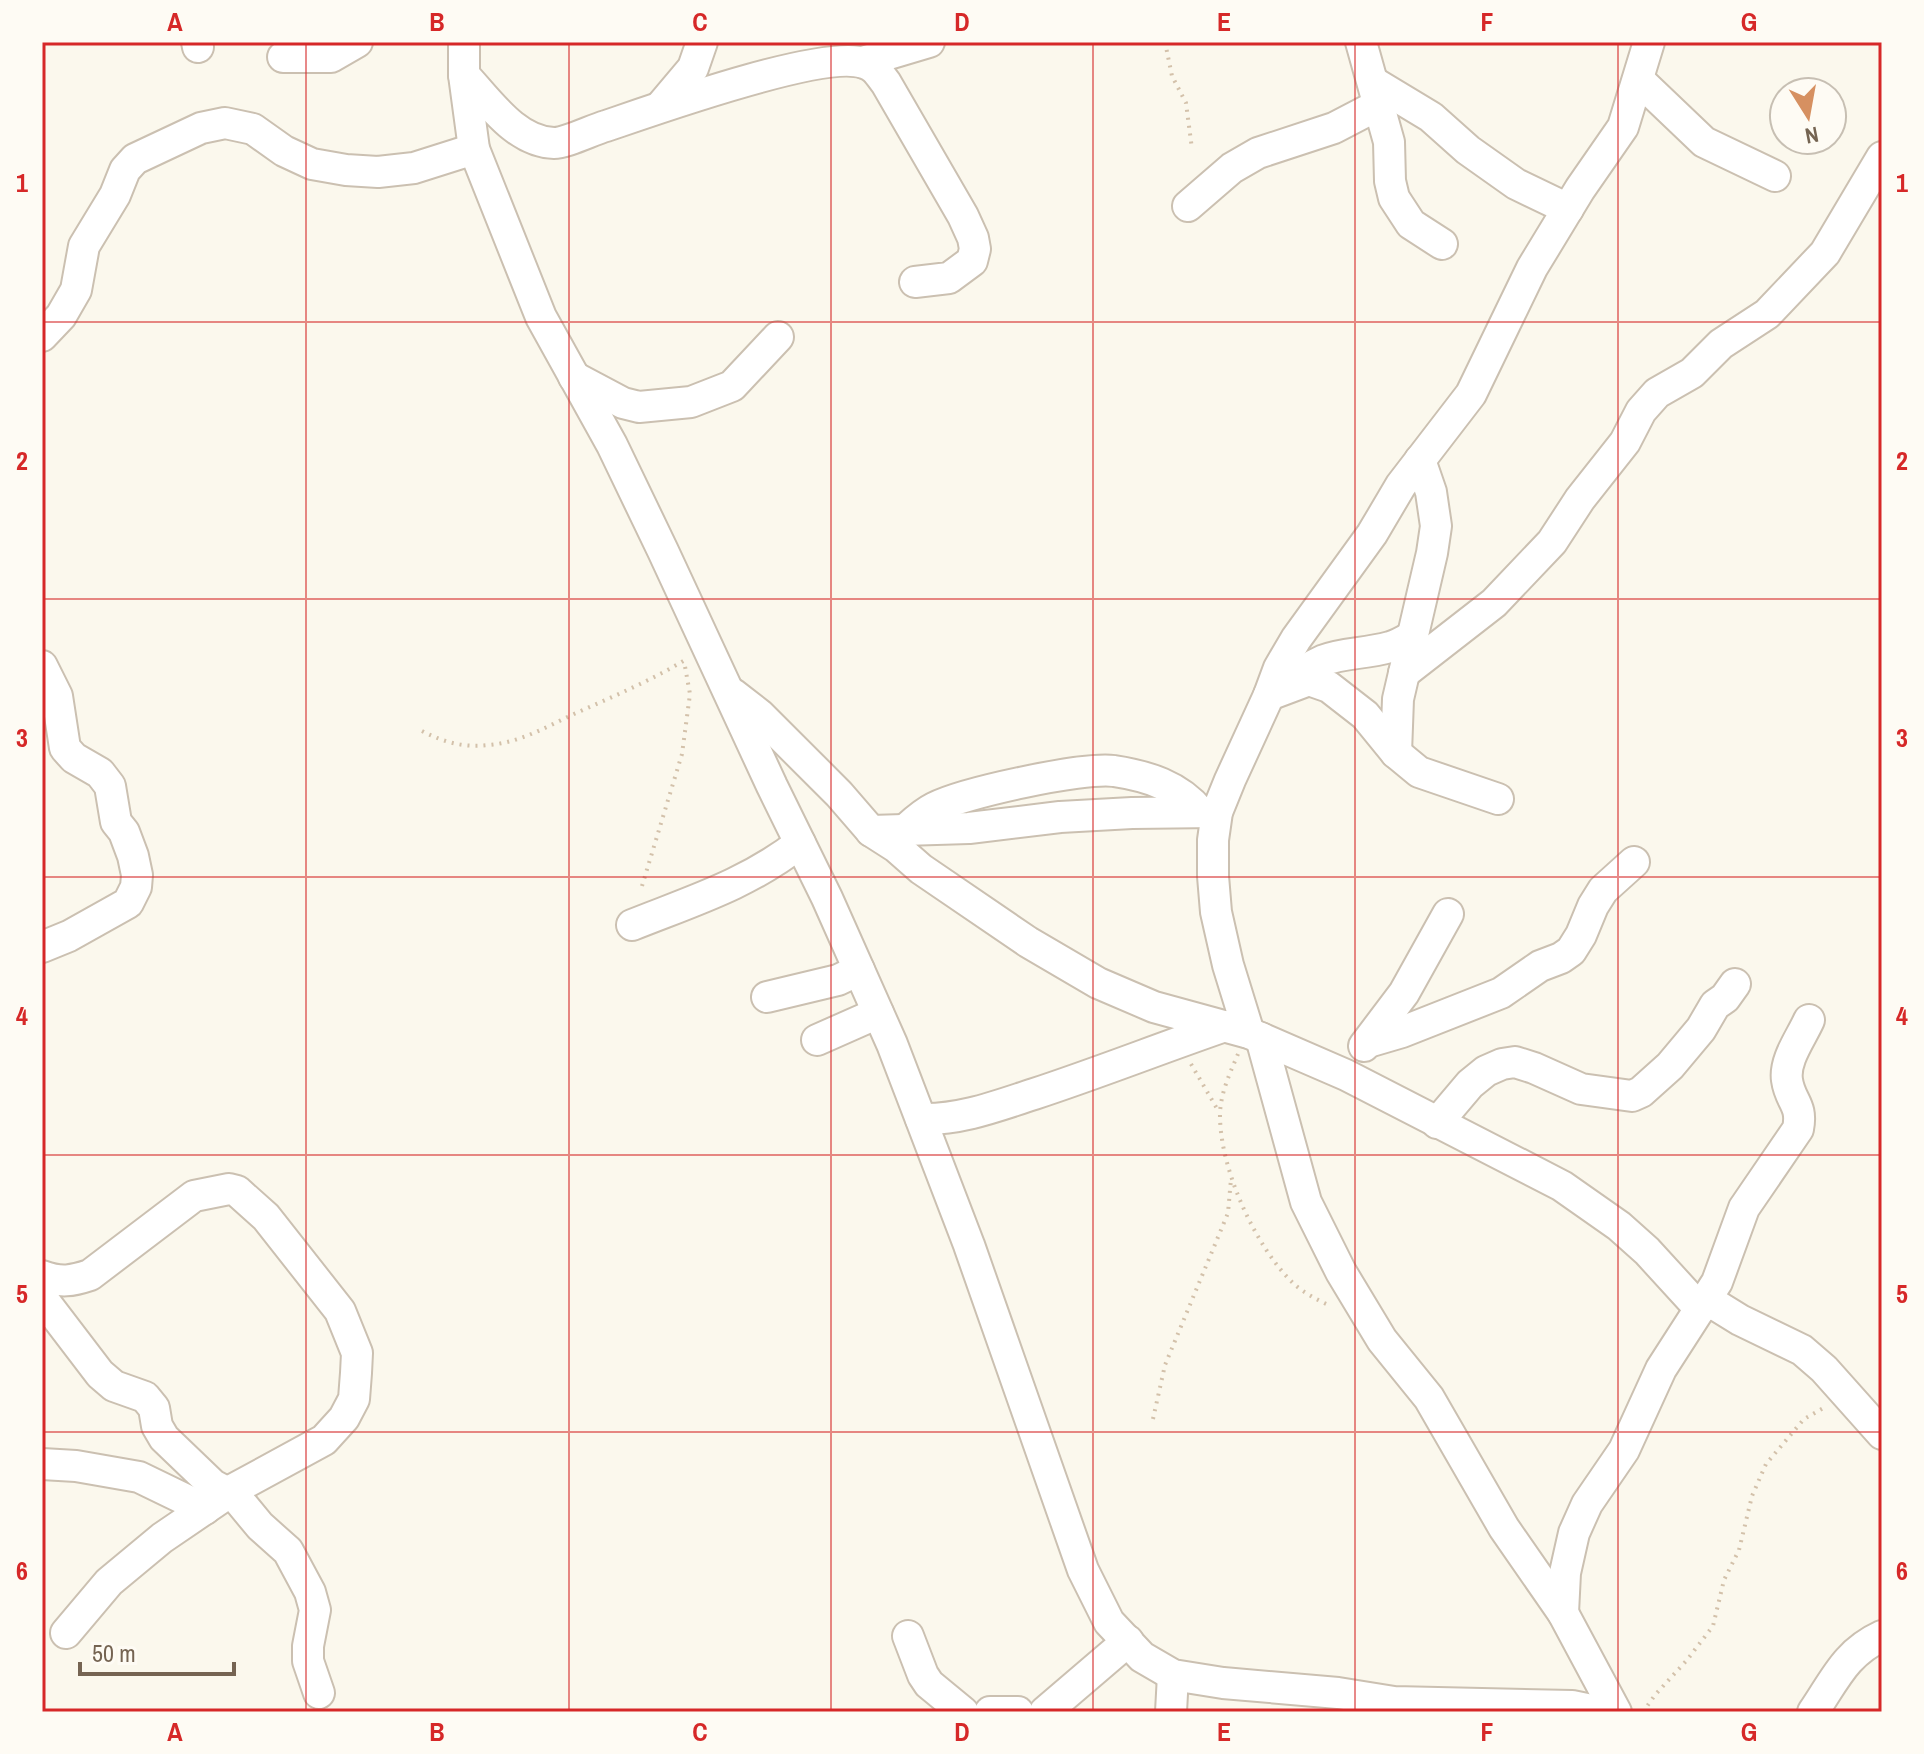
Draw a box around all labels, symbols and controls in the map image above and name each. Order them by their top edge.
text: A [167,4,183,39]
text: B [429,4,445,39]
text: C [692,4,708,39]
text: D [954,4,970,39]
text: E [1217,4,1231,39]
text: F [1480,4,1494,39]
text: G [1741,4,1757,39]
north arrow [1768,76,1848,156]
text: N [1803,120,1821,152]
text: 1 [16,165,28,200]
text: 1 [1896,165,1908,200]
text: 2 [16,443,28,478]
text: 2 [1896,443,1908,478]
text: 3 [16,720,28,755]
text: 3 [1896,720,1908,755]
text: 4 [16,998,28,1033]
text: 4 [1896,998,1908,1033]
text: 5 [16,1276,28,1311]
text: 5 [1896,1276,1908,1311]
text: 6 [16,1553,28,1588]
text: 6 [1896,1553,1908,1588]
scale bar [80,1626,234,1676]
text: 50 m [92,1637,136,1669]
text: A [167,1714,183,1749]
text: B [429,1714,445,1749]
text: C [692,1714,708,1749]
text: D [954,1714,970,1749]
text: E [1217,1714,1231,1749]
text: F [1480,1714,1494,1749]
text: G [1741,1714,1757,1749]

